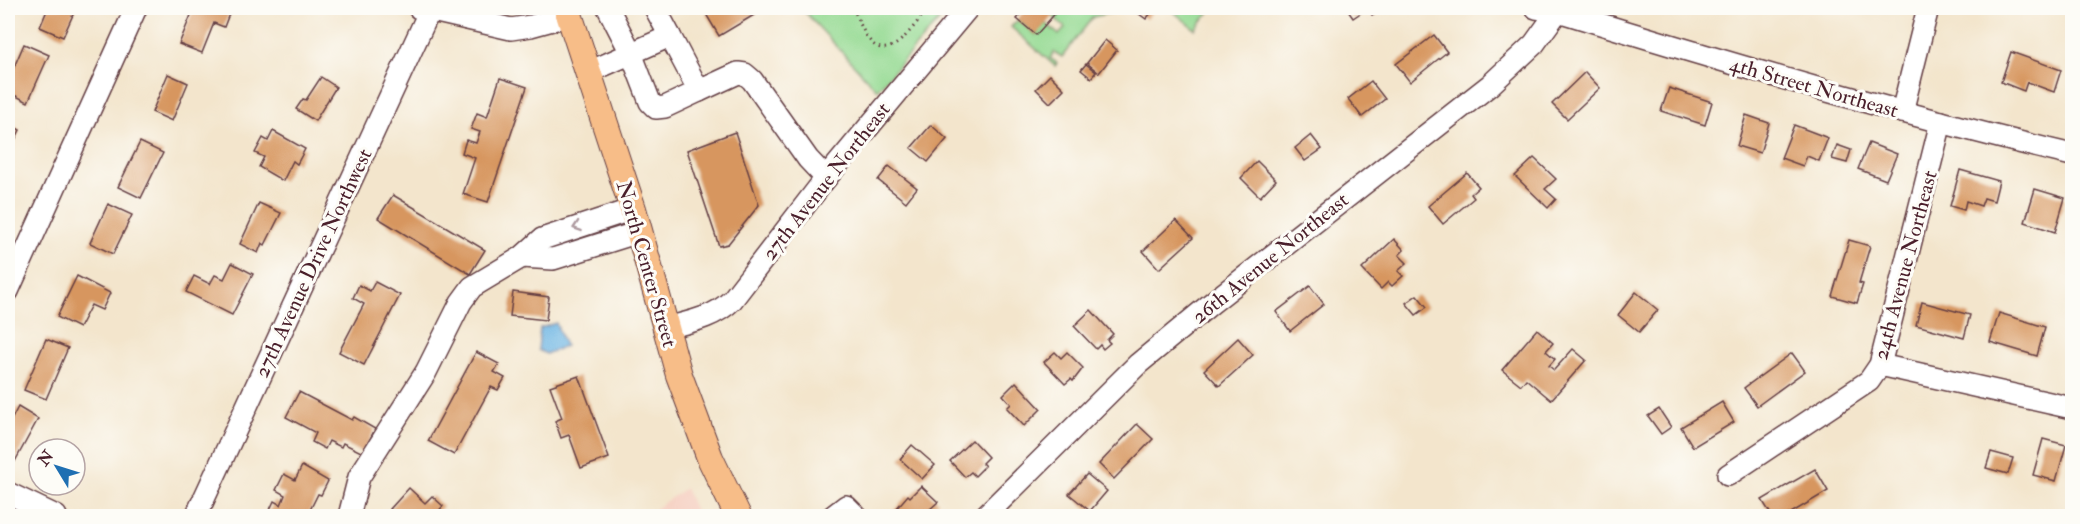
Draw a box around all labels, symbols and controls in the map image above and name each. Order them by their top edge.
street label: 4th Street Northeast [1726,51,1901,125]
street label: 27th Avenue Northeast [756,97,897,266]
street label: 27th Avenue Drive Northwest [248,144,379,382]
street label: 24th Avenue Northeast [1867,167,1944,363]
street label: North Center Street [610,178,683,351]
street label: 26th Avenue Northeast [1186,187,1354,330]
one-way arrow [572,219,583,232]
north arrow [27,437,87,497]
text: N [33,446,59,471]

